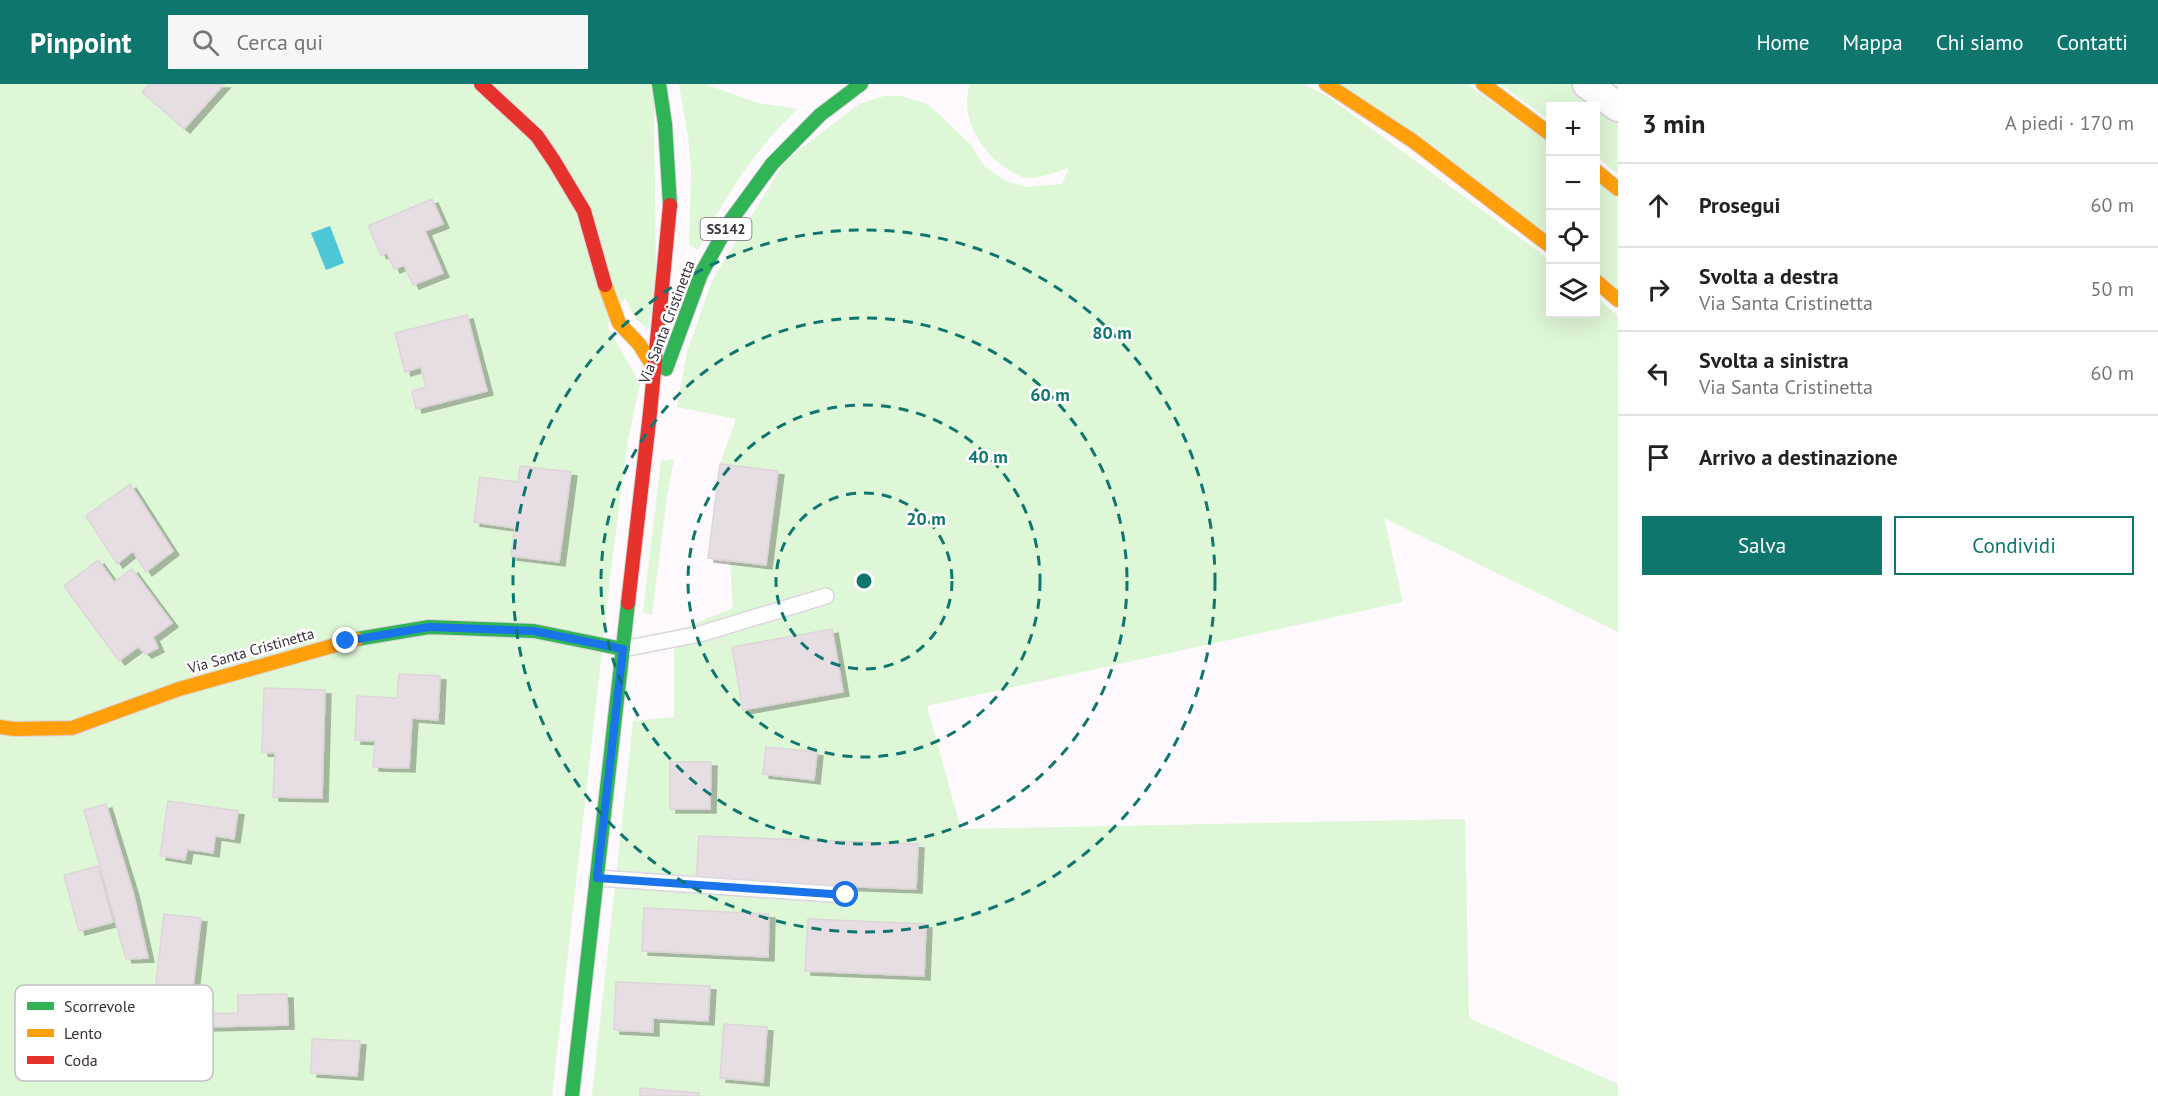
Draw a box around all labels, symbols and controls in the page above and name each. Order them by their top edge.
search box [168,15,588,69]
text: Pinpoint [30,24,132,61]
icon: search [189,26,222,59]
text: Cerca qui [237,28,323,56]
text: Home [1756,29,1810,56]
text: Mappa [1843,29,1903,56]
text: Chi siamo [1936,29,2024,56]
text: Contatti [2057,29,2128,56]
map controls [1546,102,1600,318]
button: + [1546,102,1600,156]
text: 3 min [1642,107,1705,140]
text: A piedi · 170 m [2005,110,2134,136]
button: − [1546,156,1600,210]
icon: ahead [1642,189,1675,222]
text: Prosegui [1699,191,1780,219]
text: 60 m [2091,192,2134,218]
button: locate [1546,210,1600,264]
road number: SS142 [700,218,752,240]
street label: Via Santa Cristinetta [634,258,699,387]
text: Svolta a destra [1699,262,1839,290]
button: layers [1546,264,1600,318]
icon: right [1642,273,1675,306]
text: 50 m [2091,276,2134,302]
text: Via Santa Cristinetta [1699,290,1873,316]
text: 80 m [1092,321,1132,344]
text: Svolta a sinistra [1699,346,1849,374]
icon: left [1642,357,1675,390]
text: 60 m [2091,360,2134,386]
text: Via Santa Cristinetta [1699,374,1873,400]
text: 60 m [1030,383,1070,406]
icon: arrive [1642,441,1675,474]
text: Arrivo a destinazione [1699,443,1898,471]
text: 40 m [968,445,1008,468]
text: 20 m [906,507,946,530]
button: Salva [1642,516,1882,575]
button: Condividi [1894,516,2134,575]
centre of rings [854,571,874,591]
street label: Via Santa Cristinetta [185,623,316,678]
route end [332,627,358,653]
route start [832,881,858,907]
legend [15,985,213,1081]
text: Scorrevole [64,996,136,1016]
text: Lento [64,1023,102,1043]
text: Coda [64,1050,98,1070]

